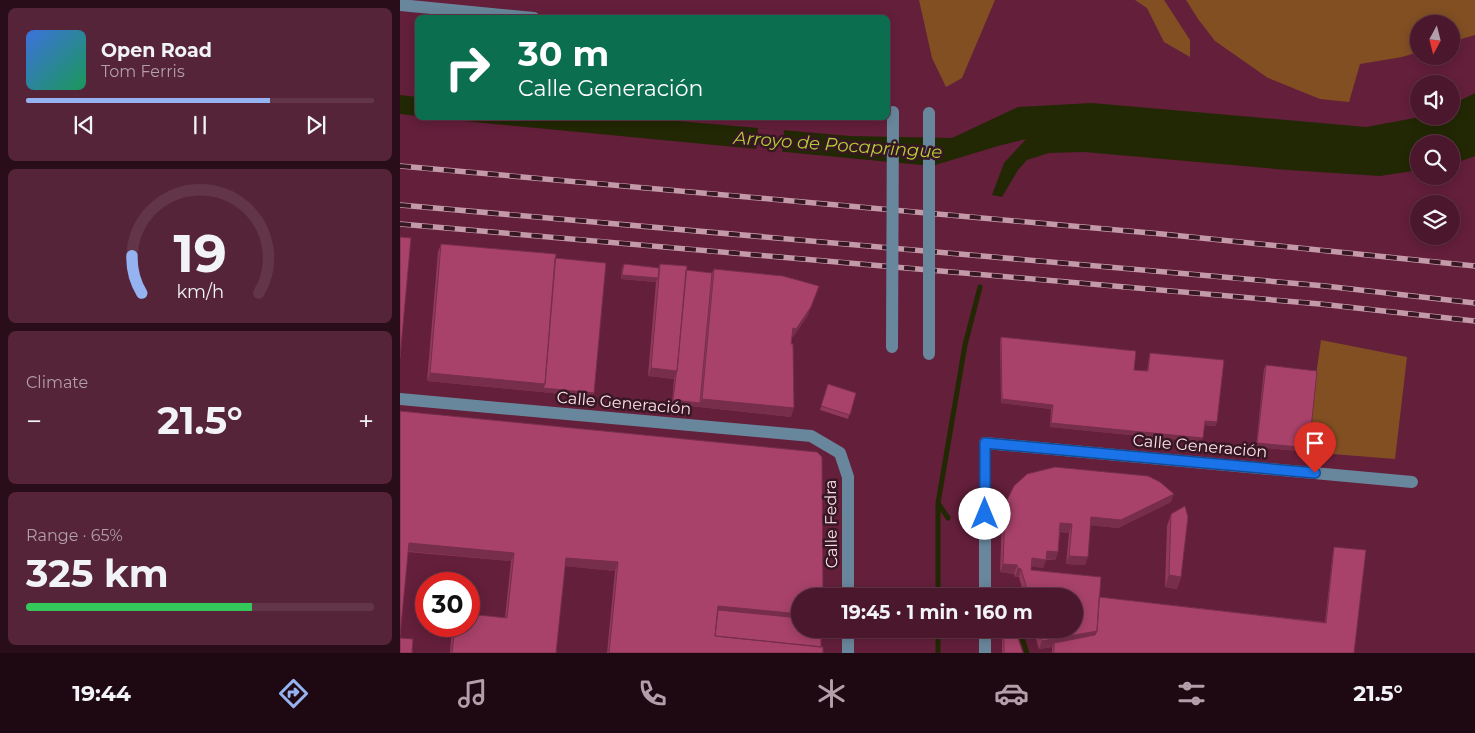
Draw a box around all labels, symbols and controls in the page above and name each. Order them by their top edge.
north arrow [1410,15,1460,65]
map controls [1410,15,1460,245]
text: 30 m [518,32,609,75]
icon: right [435,35,500,100]
text: Open Road [101,39,212,62]
text: Tom Ferris [101,62,185,81]
text: Calle Generación [518,75,703,102]
button: sound [1410,75,1460,125]
icon: previous [70,111,98,139]
icon: pause [186,111,214,139]
icon: next [302,111,330,139]
water label: Arroyo de Pocapringue [732,127,943,163]
button: search [1410,135,1460,185]
button: layers [1410,195,1460,245]
text: 19 [173,222,227,285]
text: km/h [176,281,224,302]
text: Climate [26,373,88,392]
street label: Calle Generación [556,388,692,418]
text: 21.5° [157,397,243,444]
text: − [26,404,42,438]
text: + [358,404,374,438]
pin [1294,422,1336,473]
icon: arrive [1301,429,1329,457]
street label: Calle Generación [1132,431,1268,461]
street label: Calle Fedra [821,479,841,569]
position arrow [958,487,1010,539]
text: Range · 65% [26,526,123,545]
text: 325 km [26,550,169,597]
speed limit sign: 30 [415,572,480,637]
text: 19:45 · 1 min · 160 m [841,601,1033,624]
icon: directions [276,676,311,711]
icon: music [455,676,490,711]
icon: phone [635,676,670,711]
icon: climate [814,676,849,711]
icon: car [994,676,1029,711]
icon: filters [1174,676,1209,711]
text: 19:44 [72,680,131,707]
text: 21.5° [1353,680,1403,707]

